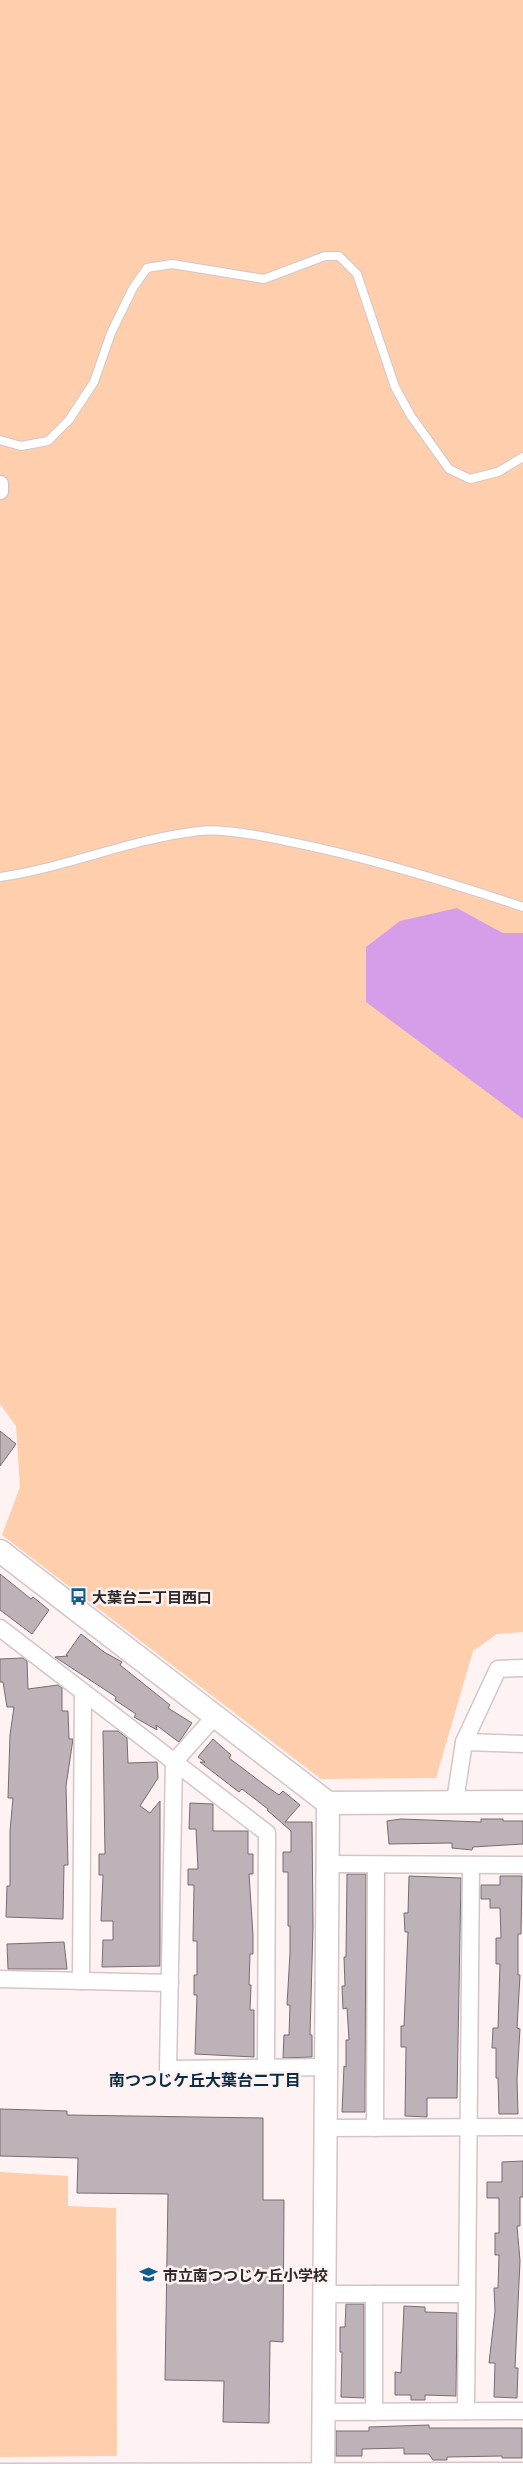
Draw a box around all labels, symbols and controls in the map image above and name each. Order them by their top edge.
bus stop icon: 大葉台二丁目西口 [68,1587,88,1607]
place label: 大葉台二丁目西口 [92,1588,212,1606]
district label: 南つつじケ丘大葉台二丁目 [109,2070,301,2089]
school or university icon: 市立南つつじケ丘小学校 [139,2265,159,2285]
place label: 市立南つつじケ丘小学校 [163,2266,328,2284]

